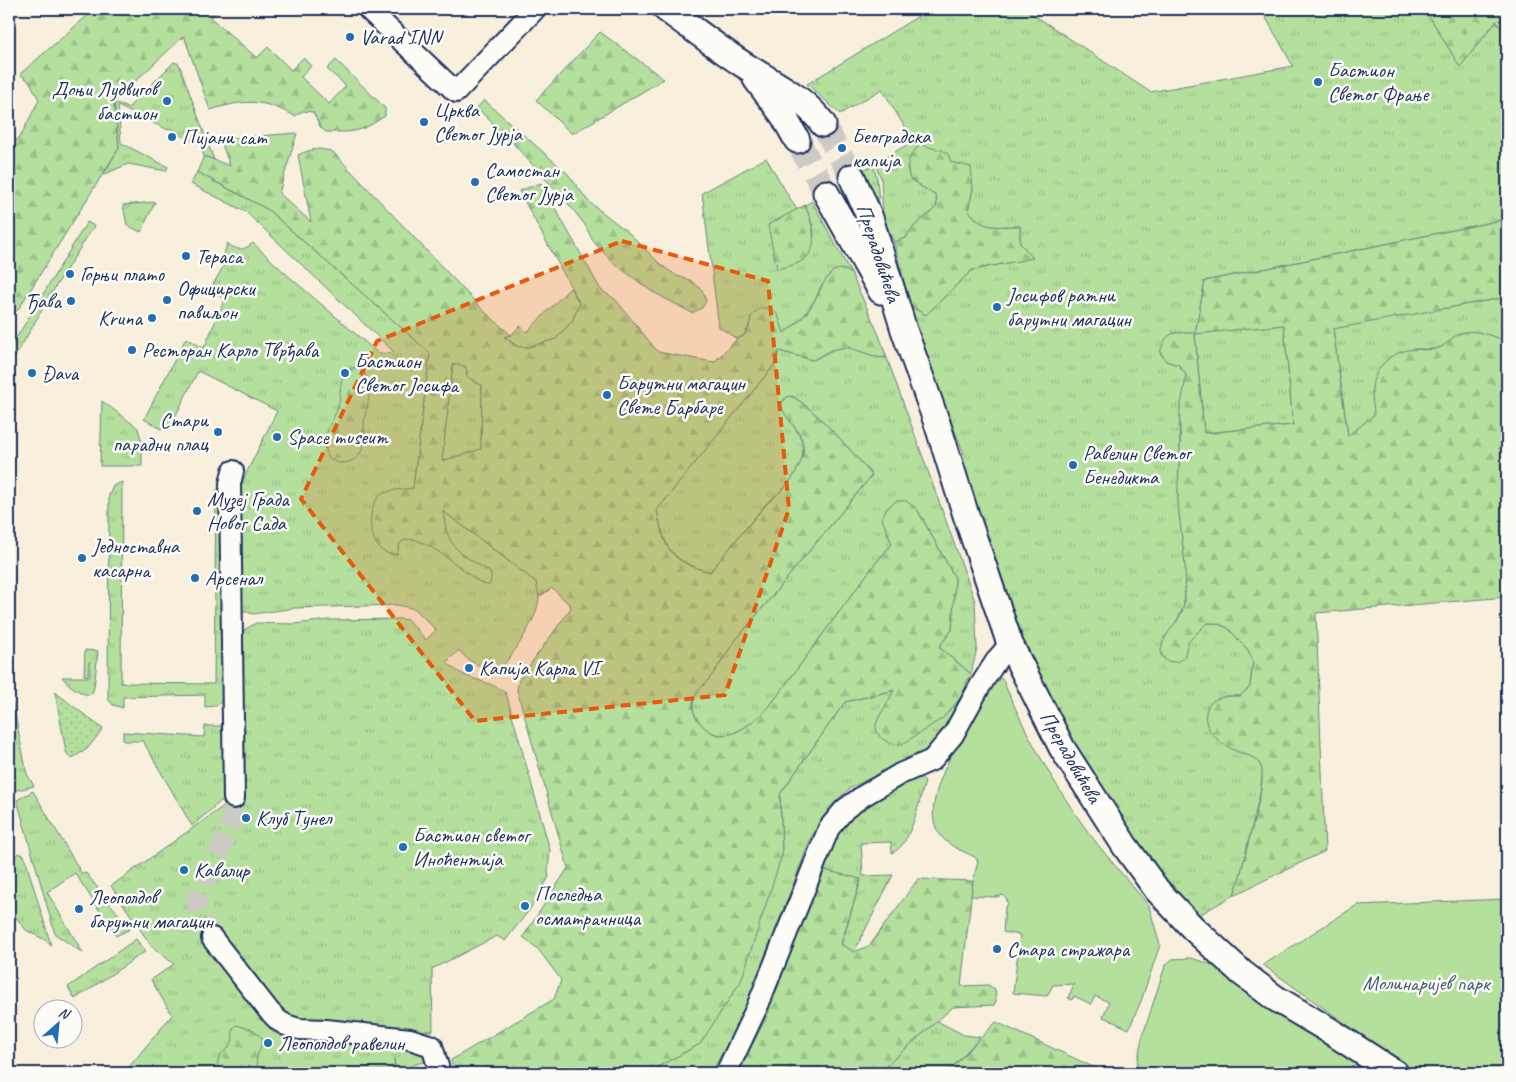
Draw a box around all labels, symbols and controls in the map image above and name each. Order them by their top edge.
place label: Varad INN [360,24,444,50]
marker: Varad INN [344,31,356,43]
place label: Бастион Светог Фрање [1328,57,1431,107]
place label: Доњи Лудвигов бастион [52,76,162,126]
marker: Бастион Светог Фрање [1312,76,1324,88]
marker: Доњи Лудвигов бастион [161,95,173,107]
place label: Црква Светог Јурја [434,97,524,147]
marker: Црква Светог Јурја [418,116,430,128]
place label: Београдска капија [852,123,932,173]
place label: Пијани сат [182,124,268,150]
marker: Пијани сат [166,131,178,143]
marker: Београдска капија [836,142,848,154]
place label: Самостан Светог Јурја [485,157,575,207]
marker: Самостан Светог Јурја [469,176,481,188]
street label: Прерадовићева [851,200,908,307]
place label: Тераса [196,243,245,269]
marker: Тераса [180,250,192,262]
place label: Горњи плато [80,261,166,287]
marker: Горњи плато [64,268,76,280]
place label: Официрски павиљон [177,275,257,325]
place label: Јосифов ратни барутни магацин [1006,282,1132,332]
place label: Ђава [24,288,63,315]
marker: Официрски павиљон [161,294,173,306]
marker: Ђава [65,295,77,307]
marker: Јосифов ратни барутни магацин [991,301,1003,313]
place label: Kruna [98,305,144,331]
marker: Kruna [146,312,158,324]
place label: Ресторан Карло Тврђава [142,337,320,363]
marker: Ресторан Карло Тврђава [126,344,138,356]
place label: Бастион Светог Јосифа [355,348,461,398]
place label: Đava [42,360,80,386]
marker: Đava [26,367,38,379]
marker: Бастион Светог Јосифа [339,367,351,379]
place label: Барутни магацин Свете Барбаре [617,370,746,420]
marker: Барутни магацин Свете Барбаре [601,389,613,401]
place label: Стари парадни плац [113,407,210,457]
place label: Space museum [287,424,389,450]
marker: Стари парадни плац [212,426,224,438]
marker: Space museum [271,431,283,443]
place label: Равелин Светог Бенедикта [1083,440,1194,490]
marker: Равелин Светог Бенедикта [1067,459,1079,471]
place label: Музеј Града Новог Сада [207,486,290,536]
marker: Музеј Града Новог Сада [191,505,203,517]
place label: Једноставна касарна [91,533,181,583]
marker: Једноставна касарна [76,552,88,564]
place label: Арсенал [205,565,264,591]
marker: Арсенал [189,572,201,584]
place label: Капија Карла VI [479,655,603,681]
marker: Капија Карла VI [463,662,475,674]
street label: Прерадовићева [1034,706,1109,809]
place label: Клуб Тунел [256,805,333,831]
marker: Клуб Тунел [240,812,252,824]
place label: Бастион светог Иноћентија [413,822,532,872]
marker: Бастион светог Иноћентија [397,841,409,853]
place label: Кавалир [194,857,251,883]
marker: Кавалир [178,864,190,876]
place label: Последња осматрачница [535,881,642,931]
place label: Леополдов барутни магацин [89,884,214,934]
marker: Последња осматрачница [519,900,531,912]
marker: Леополдов барутни магацин [73,903,85,915]
place label: Стара стражара [1007,936,1131,962]
marker: Стара стражара [991,943,1003,955]
park label: Молинаријев парк [1363,970,1492,996]
north arrow [32,1000,82,1050]
text: N [56,1003,73,1023]
place label: Леополдов равелин [278,1030,406,1056]
marker: Леополдов равелин [262,1037,274,1049]

